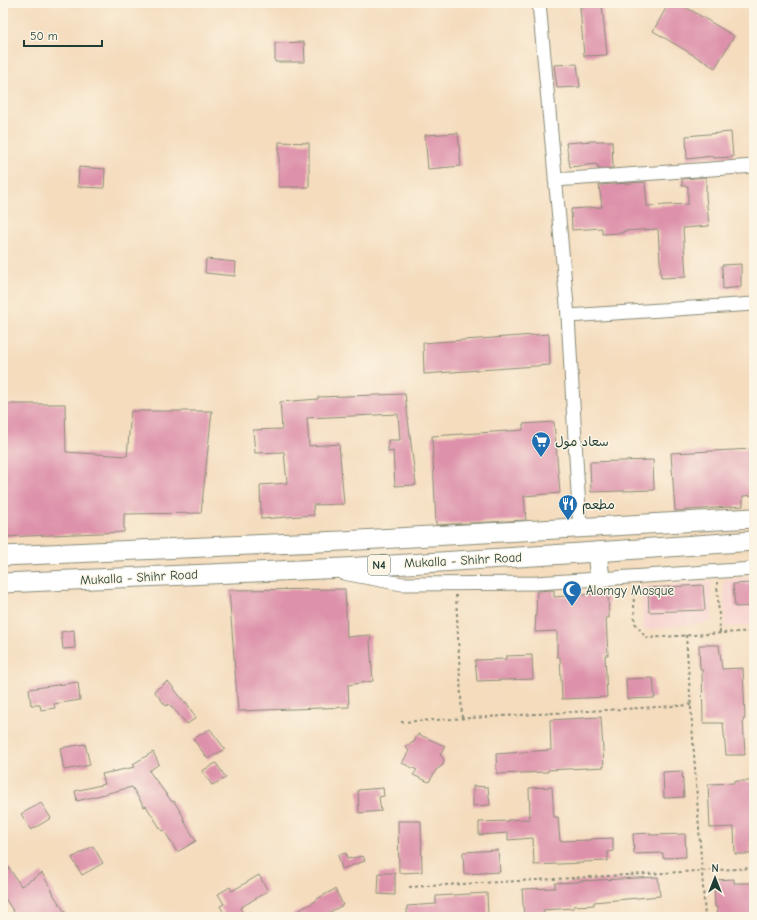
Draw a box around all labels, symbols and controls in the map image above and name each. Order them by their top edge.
scale bar [24,22,102,48]
text: 50 m [30,29,58,43]
supermarket icon: سعاد مول [530,430,552,458]
place label: سعاد مول [555,434,609,450]
restaurant icon: مطعم [557,493,579,521]
place label: مطعم [582,497,615,515]
street label: Mukalla - Shihr Road [404,549,522,571]
road number: N4 [368,555,390,575]
street label: Mukalla - Shihr Road [80,566,198,588]
mosque icon: Alomgy Mosque [561,579,583,607]
place label: Alomgy Mosque [586,583,674,598]
north arrow [695,858,735,898]
text: N [711,862,719,875]

